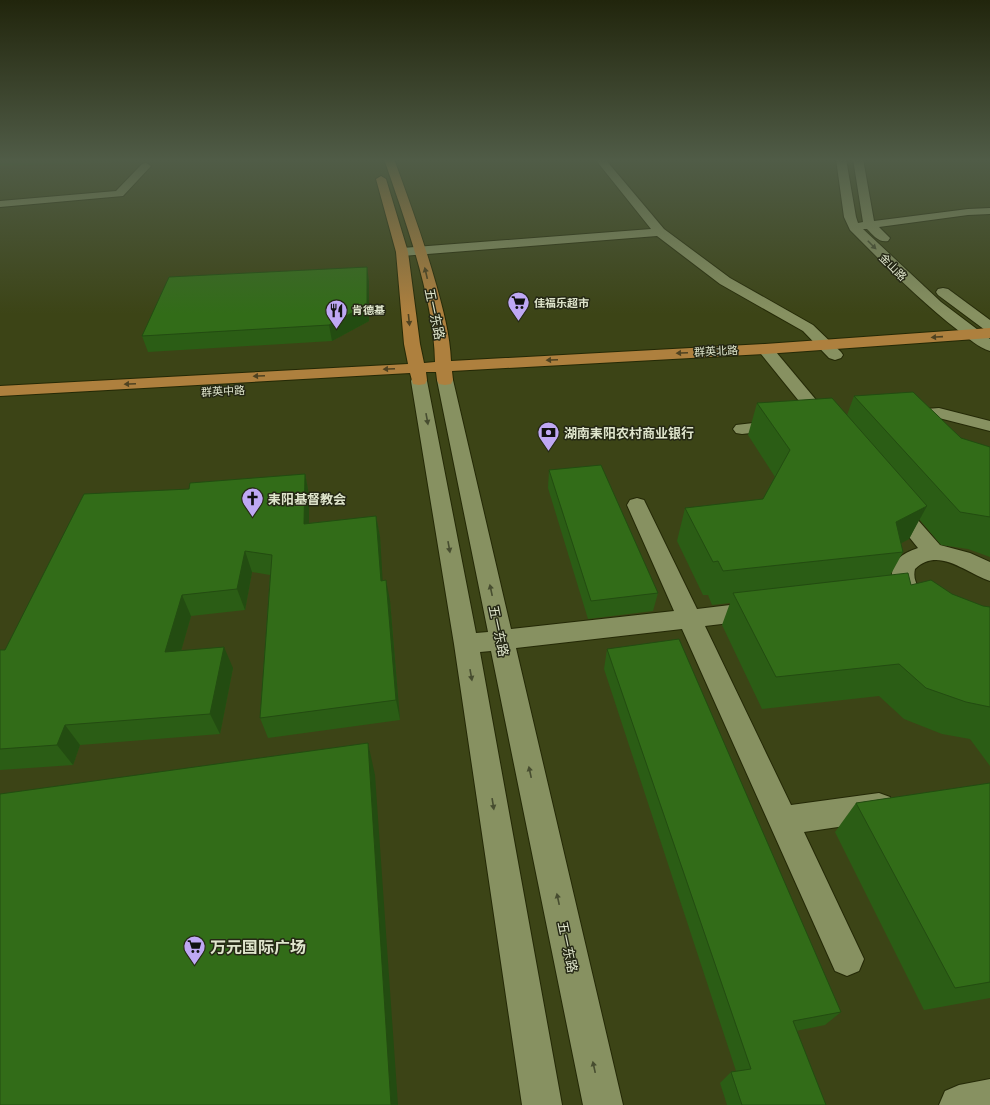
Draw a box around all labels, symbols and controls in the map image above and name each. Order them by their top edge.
one-way arrow [867,240,877,250]
street label: 金山路 [876,251,909,284]
one-way arrow [423,267,429,279]
street label: 五一东路 [422,287,447,341]
supermarket icon: 佳福乐超市 [506,290,532,323]
restaurant icon: 肯德基 [324,297,350,330]
place label: 佳福乐超市 [534,297,589,310]
place label: 肯德基 [352,304,385,317]
one-way arrow [406,314,412,326]
one-way arrow [931,334,943,341]
street label: 群英北路 [694,344,738,359]
one-way arrow [676,350,688,357]
one-way arrow [546,357,558,364]
one-way arrow [382,366,395,372]
one-way arrow [253,373,265,380]
one-way arrow [124,380,136,387]
street label: 群英中路 [201,384,245,399]
one-way arrow [424,413,430,425]
bank icon: 湖南耒阳农村商业银行 [536,420,562,453]
place label: 湖南耒阳农村商业银行 [564,426,694,441]
church icon: 耒阳基督教会 [239,486,265,519]
place label: 耒阳基督教会 [268,492,346,507]
one-way arrow [446,541,452,553]
one-way arrow [487,584,493,596]
street label: 五一东路 [486,604,511,658]
one-way arrow [468,669,474,681]
one-way arrow [526,766,532,778]
one-way arrow [490,798,496,810]
one-way arrow [554,893,560,905]
street label: 五一东路 [555,920,580,974]
supermarket icon: 万元国际广场 [181,934,207,967]
place label: 万元国际广场 [210,938,306,957]
one-way arrow [591,1061,597,1073]

